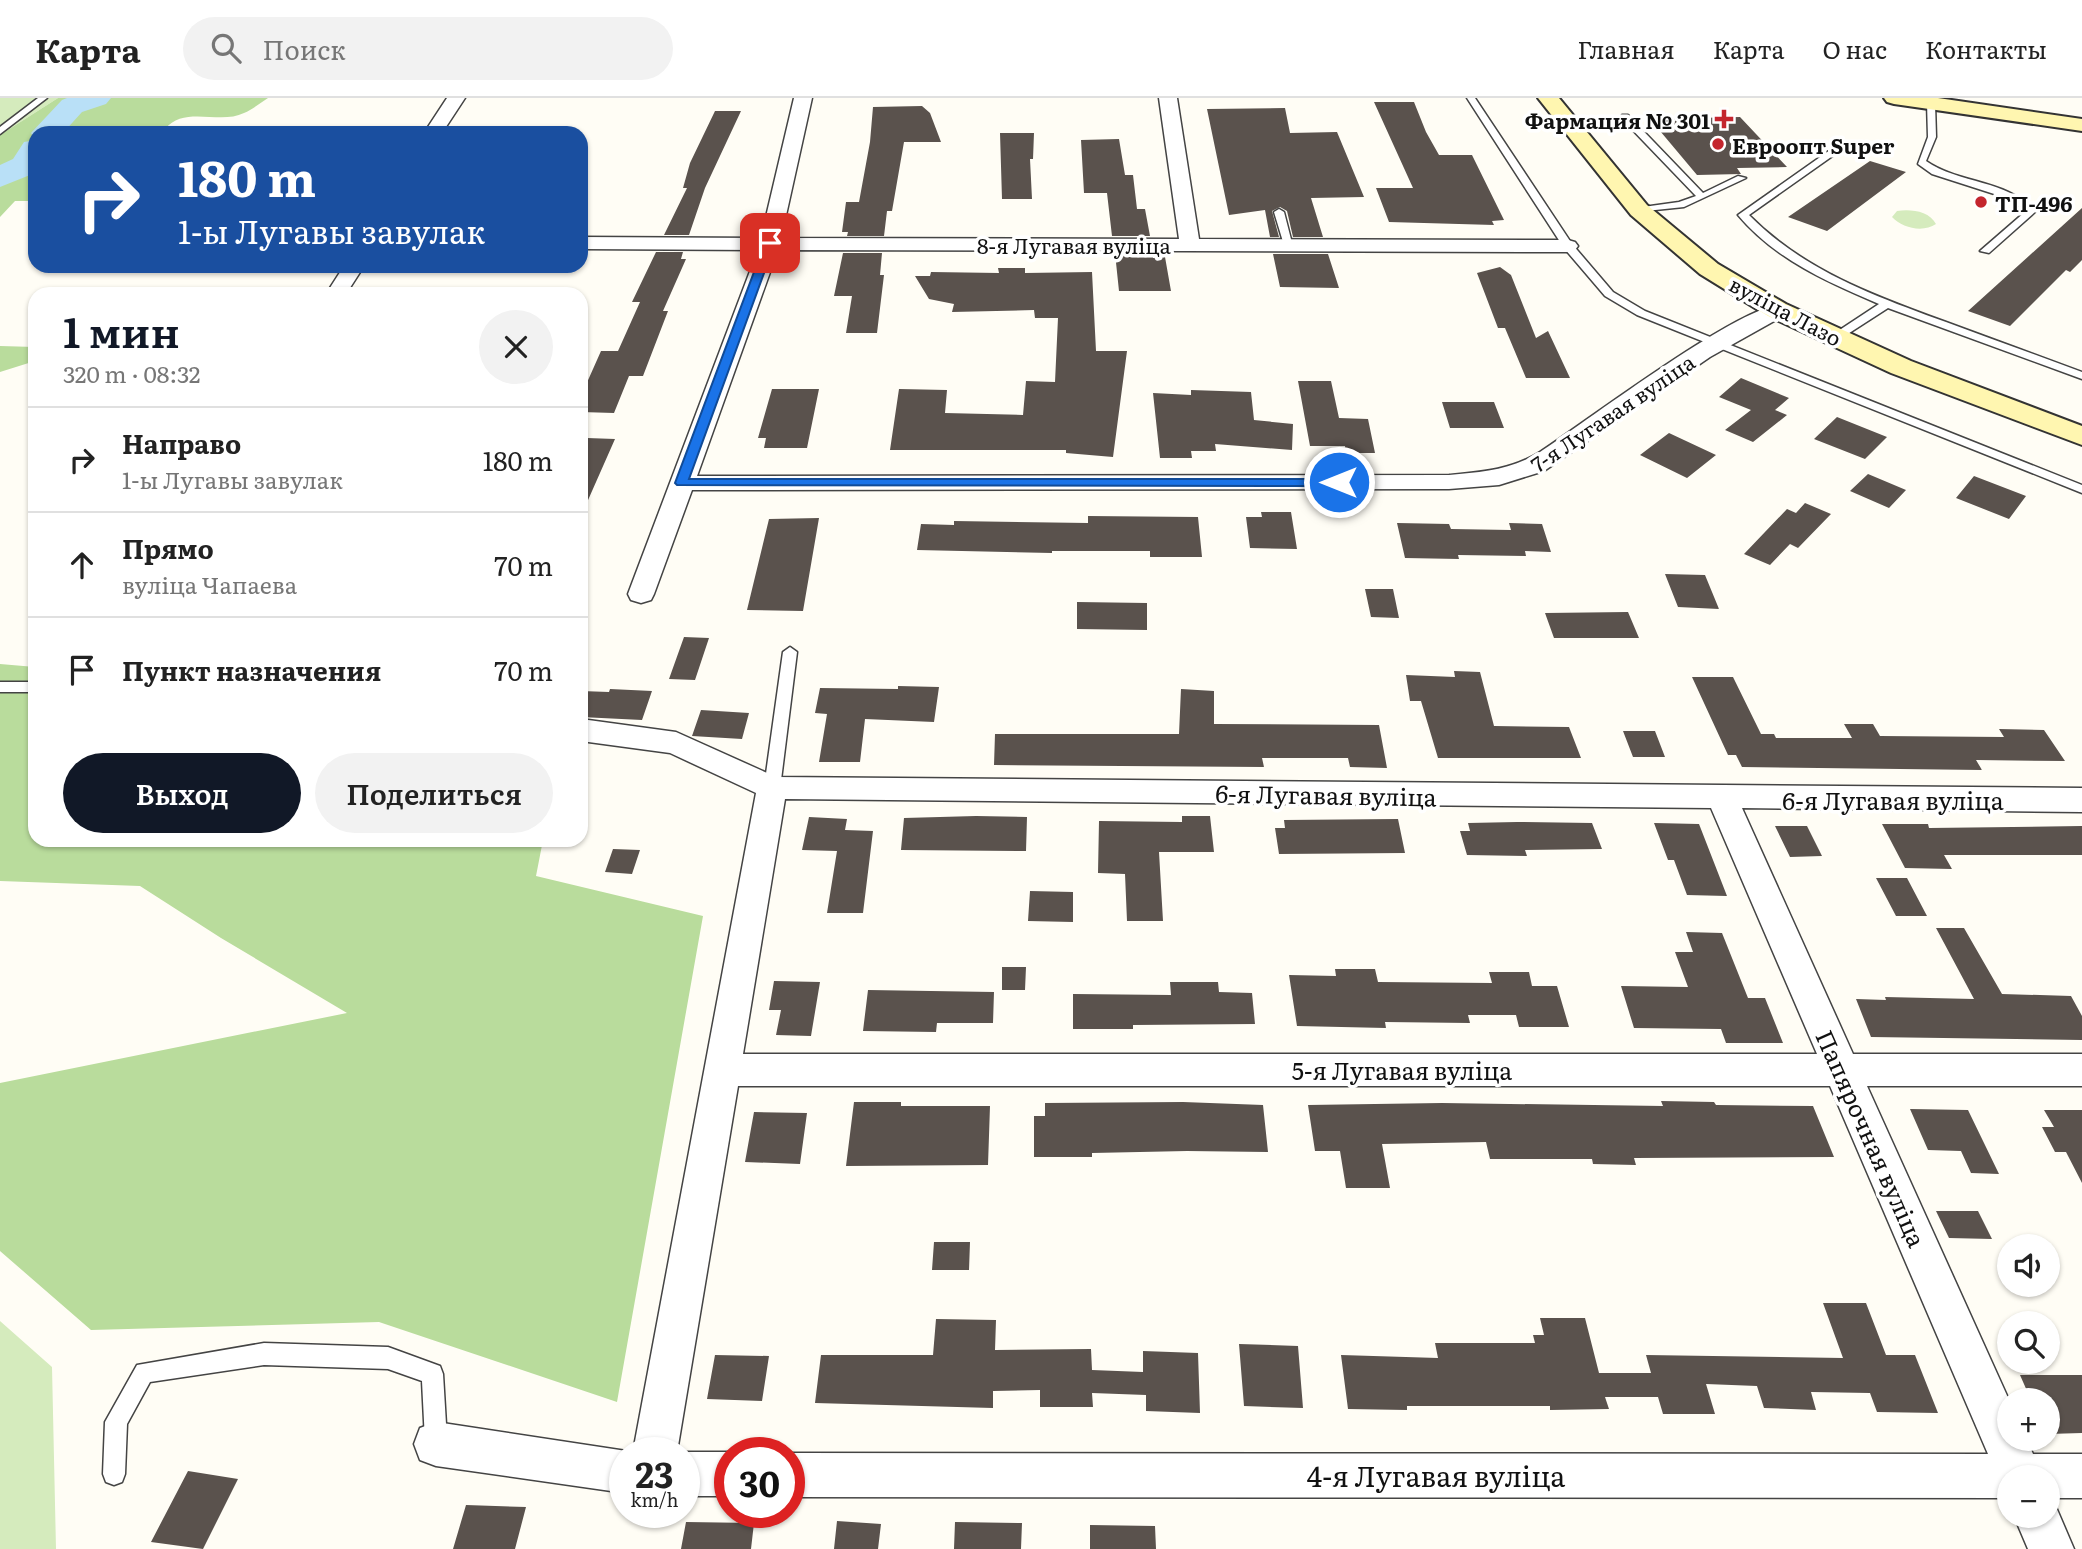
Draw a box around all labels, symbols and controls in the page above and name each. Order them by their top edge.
search box [183,17,673,80]
text: Карта [35,24,141,73]
icon: search [207,29,245,67]
text: Поиск [263,29,346,68]
text: Главная [1577,31,1675,66]
text: Карта [1713,31,1785,66]
text: О нас [1823,31,1887,66]
text: Контакты [1925,31,2047,66]
place label: Фармация № 301 [1525,104,1710,135]
marker: Фармация № 301 [1716,111,1732,127]
place label: Евроопт Super [1732,129,1895,160]
marker: Евроопт Super [1710,136,1726,152]
text: 180 m [178,139,316,212]
icon: right [63,154,154,245]
place label: ТП-496 [1995,187,2073,218]
marker: ТП-496 [1973,194,1989,210]
text: 1-ы Лугавы завулак [178,206,485,254]
pin [740,213,800,273]
icon: arrive [751,224,789,262]
street label: 8-я Лугавая вуліца [977,229,1172,260]
street label: вуліца Лазо [1725,267,1847,353]
text: 1 мин [63,299,180,361]
button: close [479,310,553,384]
street label: 7-я Лугавая вуліца [1524,345,1701,478]
text: 320 m · 08:32 [63,356,200,390]
text: Направо [122,423,241,462]
text: 180 m [483,440,553,479]
icon: right [63,441,101,479]
position arrow [1302,445,1376,519]
text: 1-ы Лугавы завулак [122,462,343,496]
text: Прямо [122,528,214,567]
text: 70 m [494,545,553,584]
icon: ahead [63,546,101,584]
text: вуліца Чапаева [122,567,297,601]
text: Пункт назначения [122,650,381,689]
text: 70 m [494,650,553,689]
icon: arrive [63,651,101,689]
button: Выход [63,753,301,833]
button: Поделиться [315,753,553,833]
street label: 6-я Лугавая вуліца [1215,775,1437,813]
street label: 6-я Лугавая вуліца [1782,782,2004,817]
street label: Папярочная вуліца [1808,1024,1936,1252]
street label: 5-я Лугавая вуліца [1292,1052,1512,1087]
map controls [1997,1234,2060,1528]
button: sound [1997,1234,2060,1297]
button: search [1997,1311,2060,1374]
button: + [1997,1388,2060,1451]
speed limit sign: 30 [714,1437,805,1528]
text: 23 [635,1447,674,1499]
street label: 4-я Лугавая вуліца [1307,1454,1565,1496]
button: − [1997,1465,2060,1528]
text: km/h [631,1486,678,1513]

